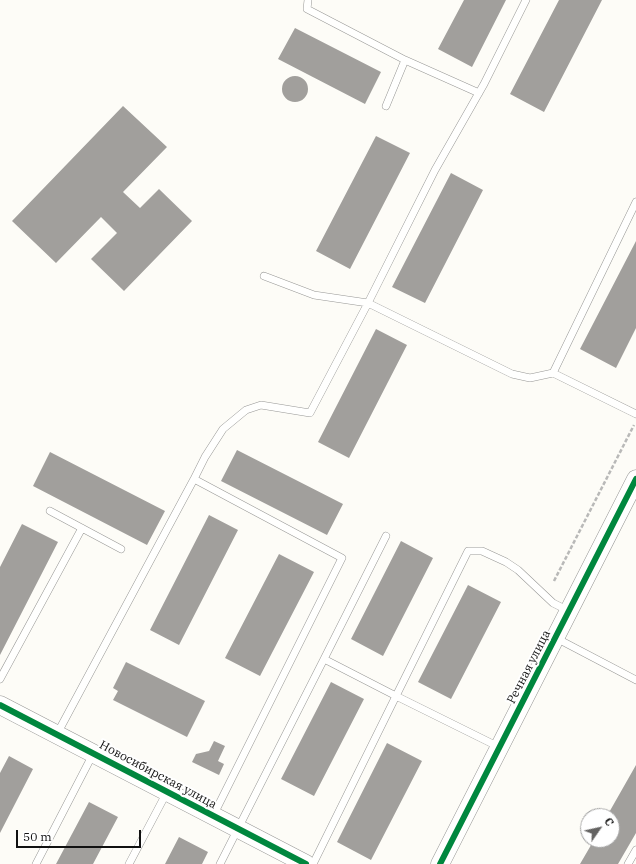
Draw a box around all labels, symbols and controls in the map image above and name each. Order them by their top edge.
street label: Речная улица [504,628,554,706]
street label: Новосибирская улица [97,738,219,812]
north arrow [580,808,620,848]
text: С [601,815,617,829]
scale bar [18,822,143,848]
text: 50 m [23,829,52,844]

